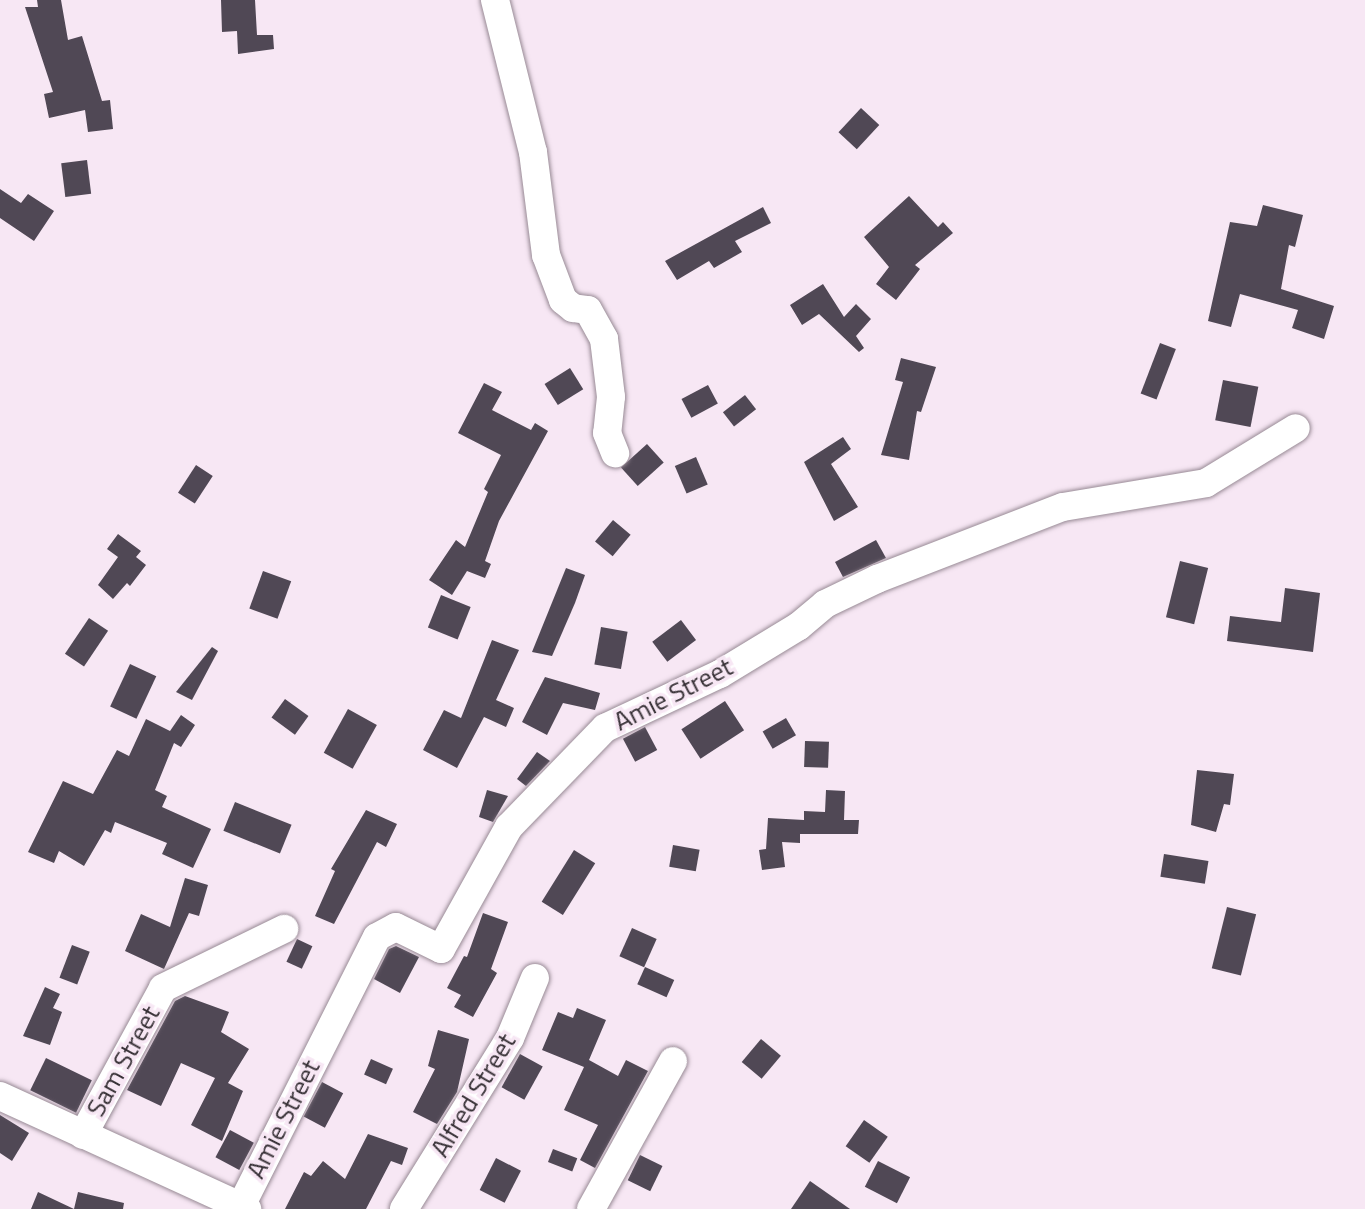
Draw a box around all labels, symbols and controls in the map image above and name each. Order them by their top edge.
street label: Amie Street [609,651,737,737]
street label: Sam Street [80,1000,166,1122]
street label: Alfred Street [424,1028,522,1162]
street label: Amie Street [240,1055,326,1183]

